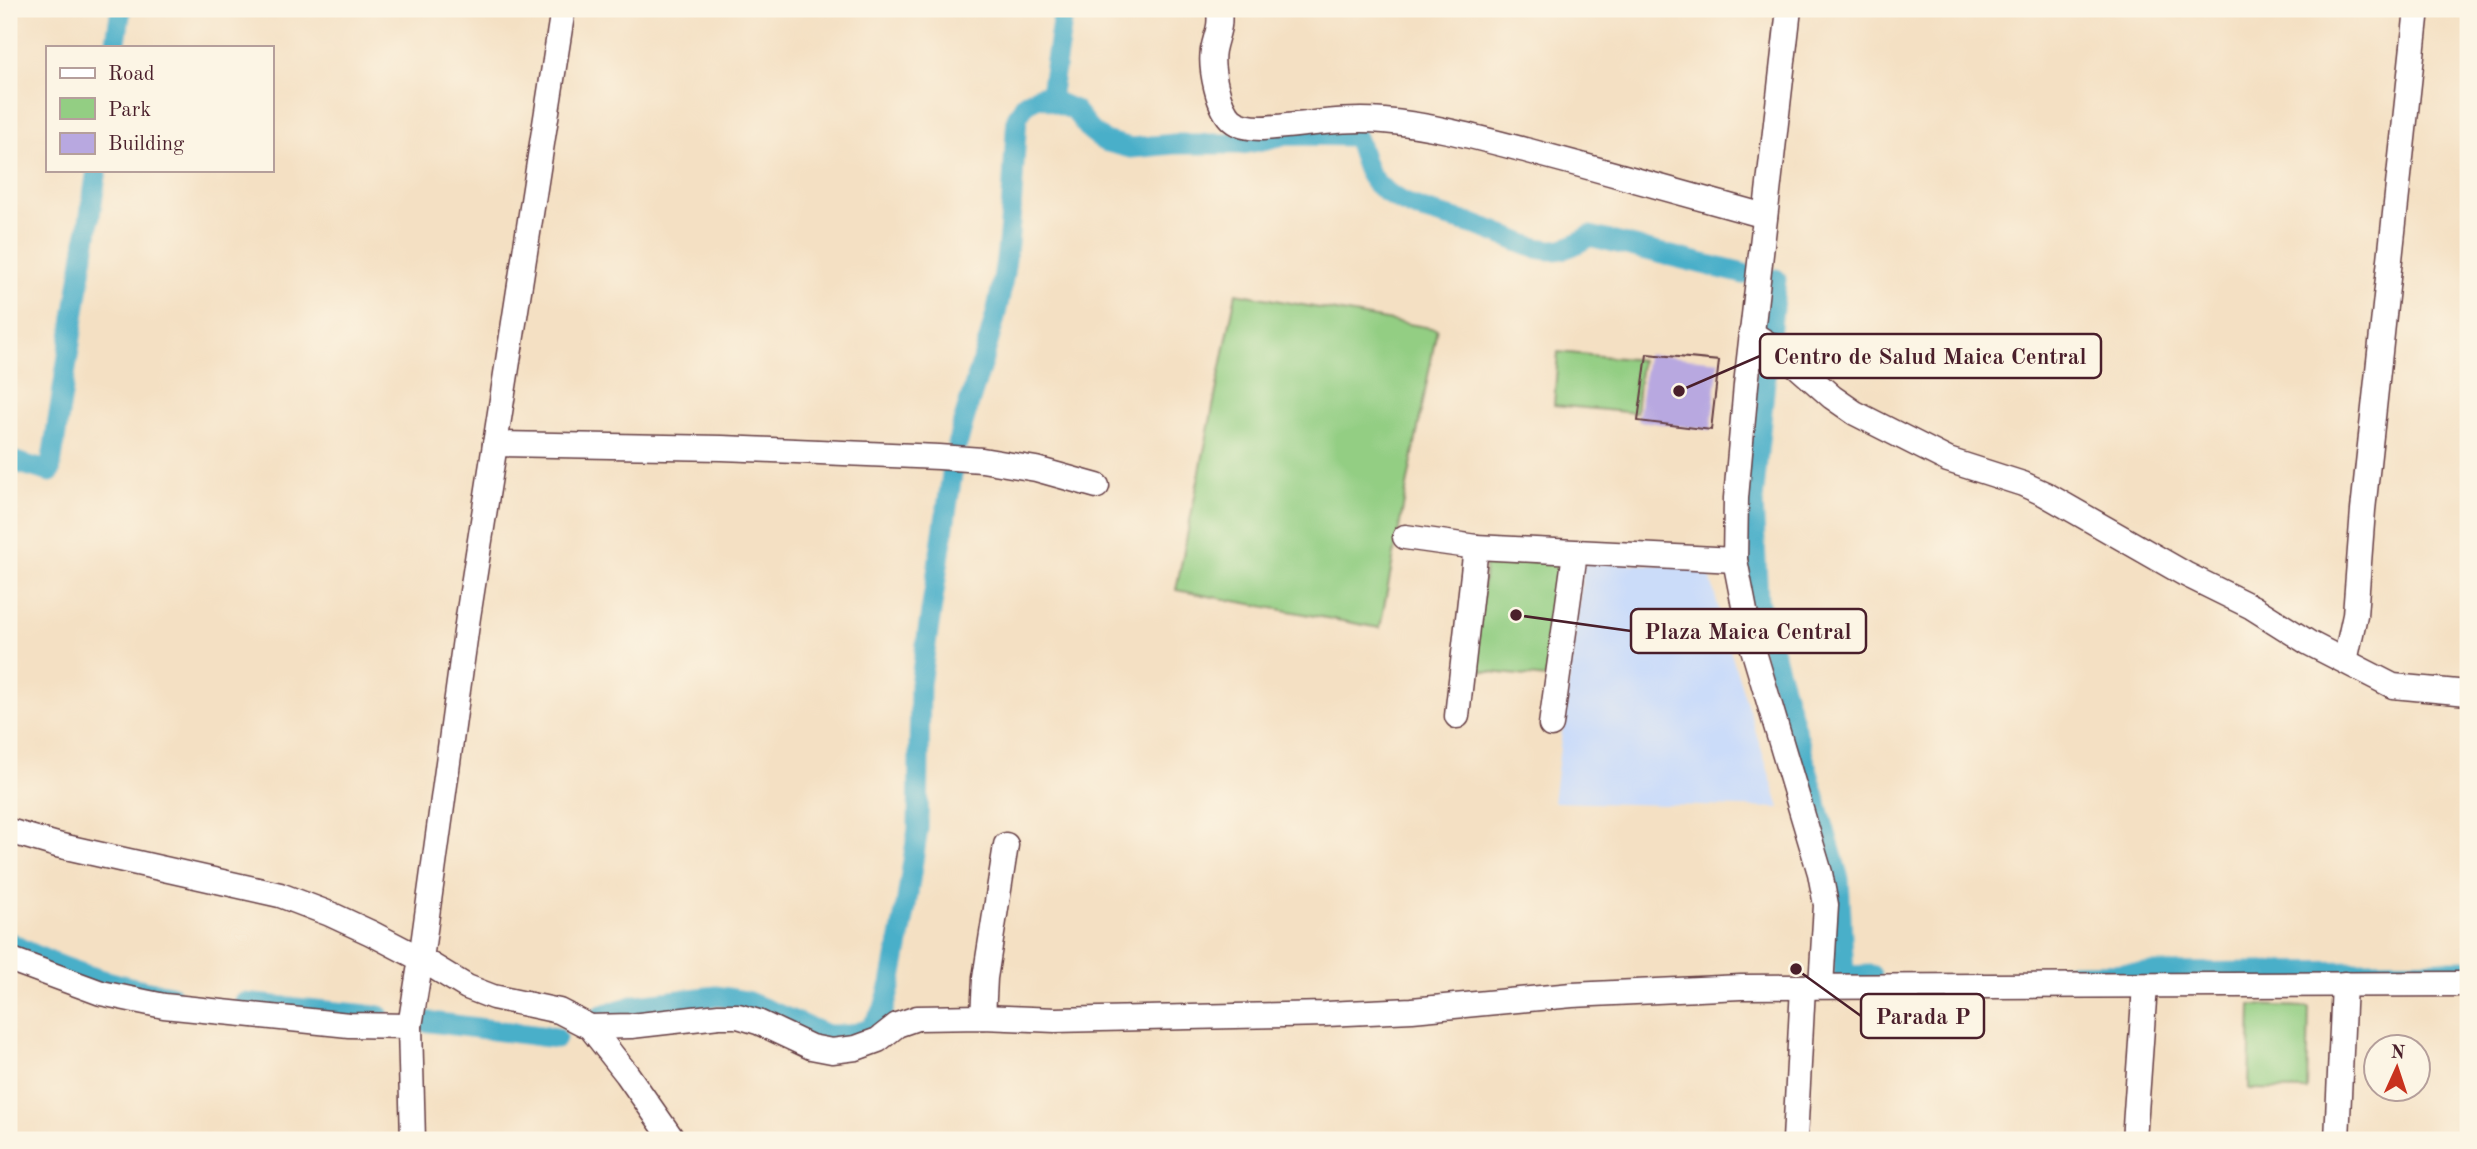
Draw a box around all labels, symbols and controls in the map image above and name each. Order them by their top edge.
legend [46,46,273,172]
text: Road [108,64,155,85]
text: Park [108,100,151,121]
text: Building [108,134,185,155]
callout: Centro de Salud Maica Central [1760,334,2101,378]
text: Centro de Salud Maica Central [1773,346,2087,369]
callout: Plaza Maica Central [1631,609,1866,653]
text: Plaza Maica Central [1644,621,1852,644]
callout: Parada P [1861,994,1984,1038]
text: Parada P [1875,1006,1971,1029]
north arrow [2362,1034,2432,1104]
text: N [2390,1044,2406,1063]

